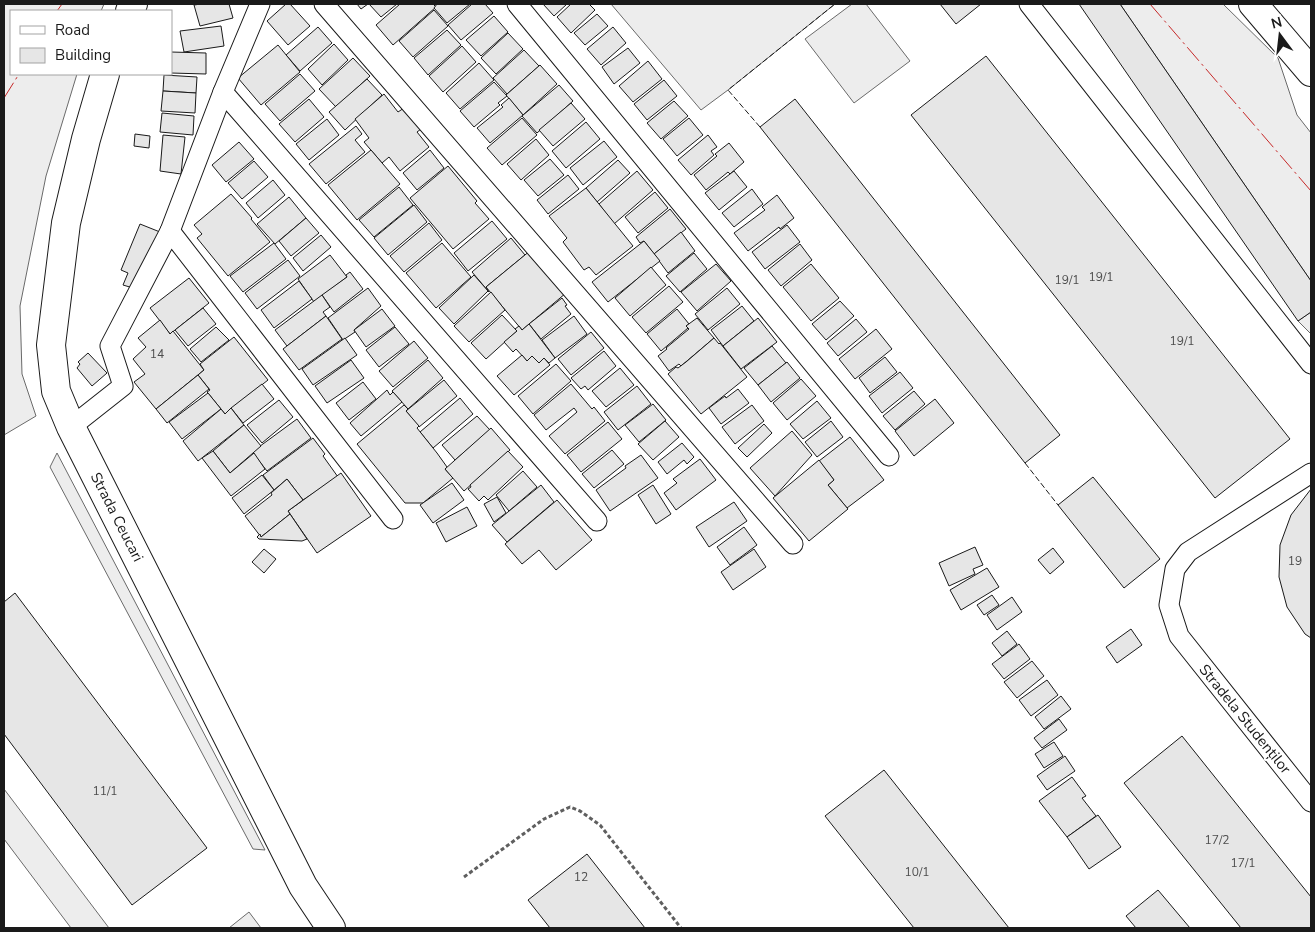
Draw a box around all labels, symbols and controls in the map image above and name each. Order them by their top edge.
legend [10,10,172,75]
north arrow [1255,10,1305,60]
text: N [1269,12,1284,33]
text: Road [55,20,90,40]
text: Building [55,45,111,65]
house number: 19/1 [1089,269,1114,285]
house number: 19/1 [1055,272,1080,288]
house number: 19/1 [1170,333,1195,349]
house number: 14 [150,346,164,362]
street label: Strada Ceucari [86,469,148,565]
house number: 19 [1288,553,1302,569]
street label: Stradela Studenților [1195,660,1296,778]
house number: 11/1 [93,783,118,799]
house number: 17/2 [1205,832,1230,848]
house number: 17/1 [1231,855,1256,871]
house number: 10/1 [905,864,930,880]
house number: 12 [574,869,588,885]

